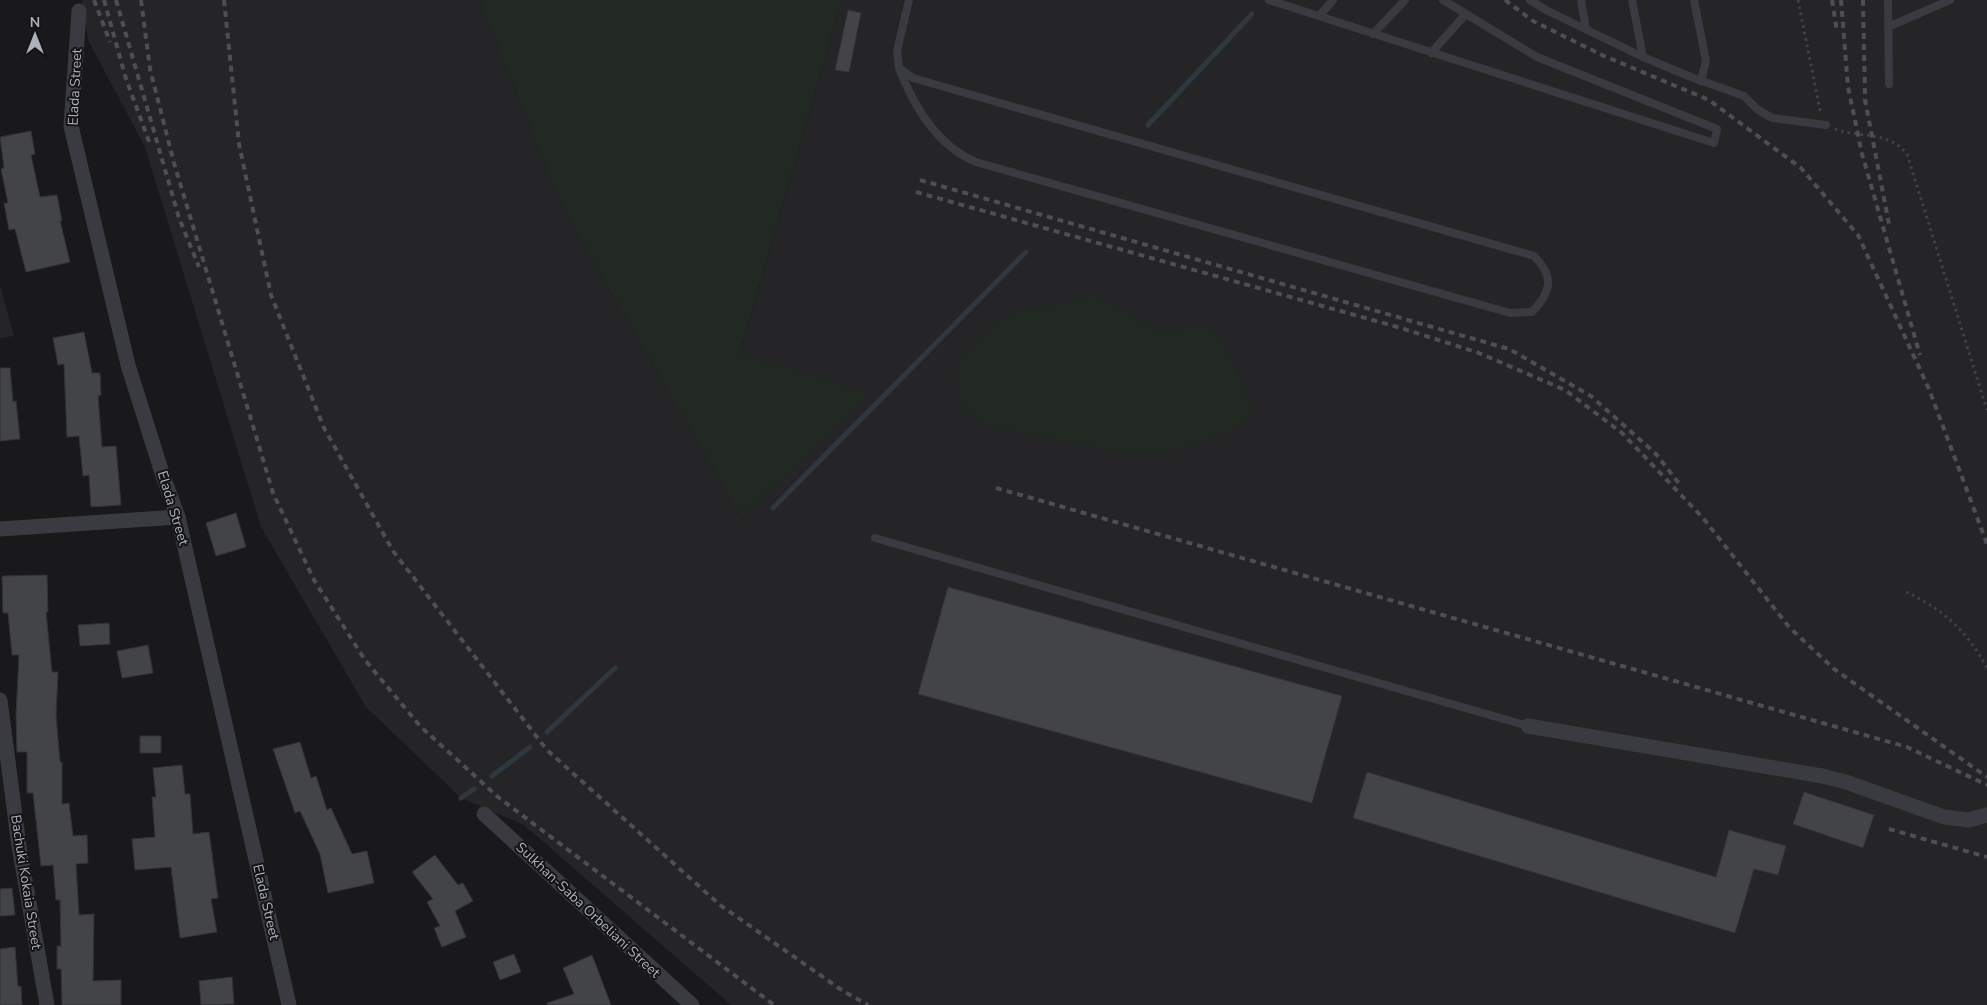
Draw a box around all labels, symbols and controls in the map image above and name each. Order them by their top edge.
north arrow [10,10,60,60]
text: N [30,13,40,32]
street label: Elada Street [63,48,87,126]
street label: Elada Street [153,468,193,548]
street label: Bachuki Kokaia Street [6,813,46,951]
street label: Sulkhan-Saba Orbeliani Street [512,838,664,982]
street label: Elada Street [248,862,284,942]

